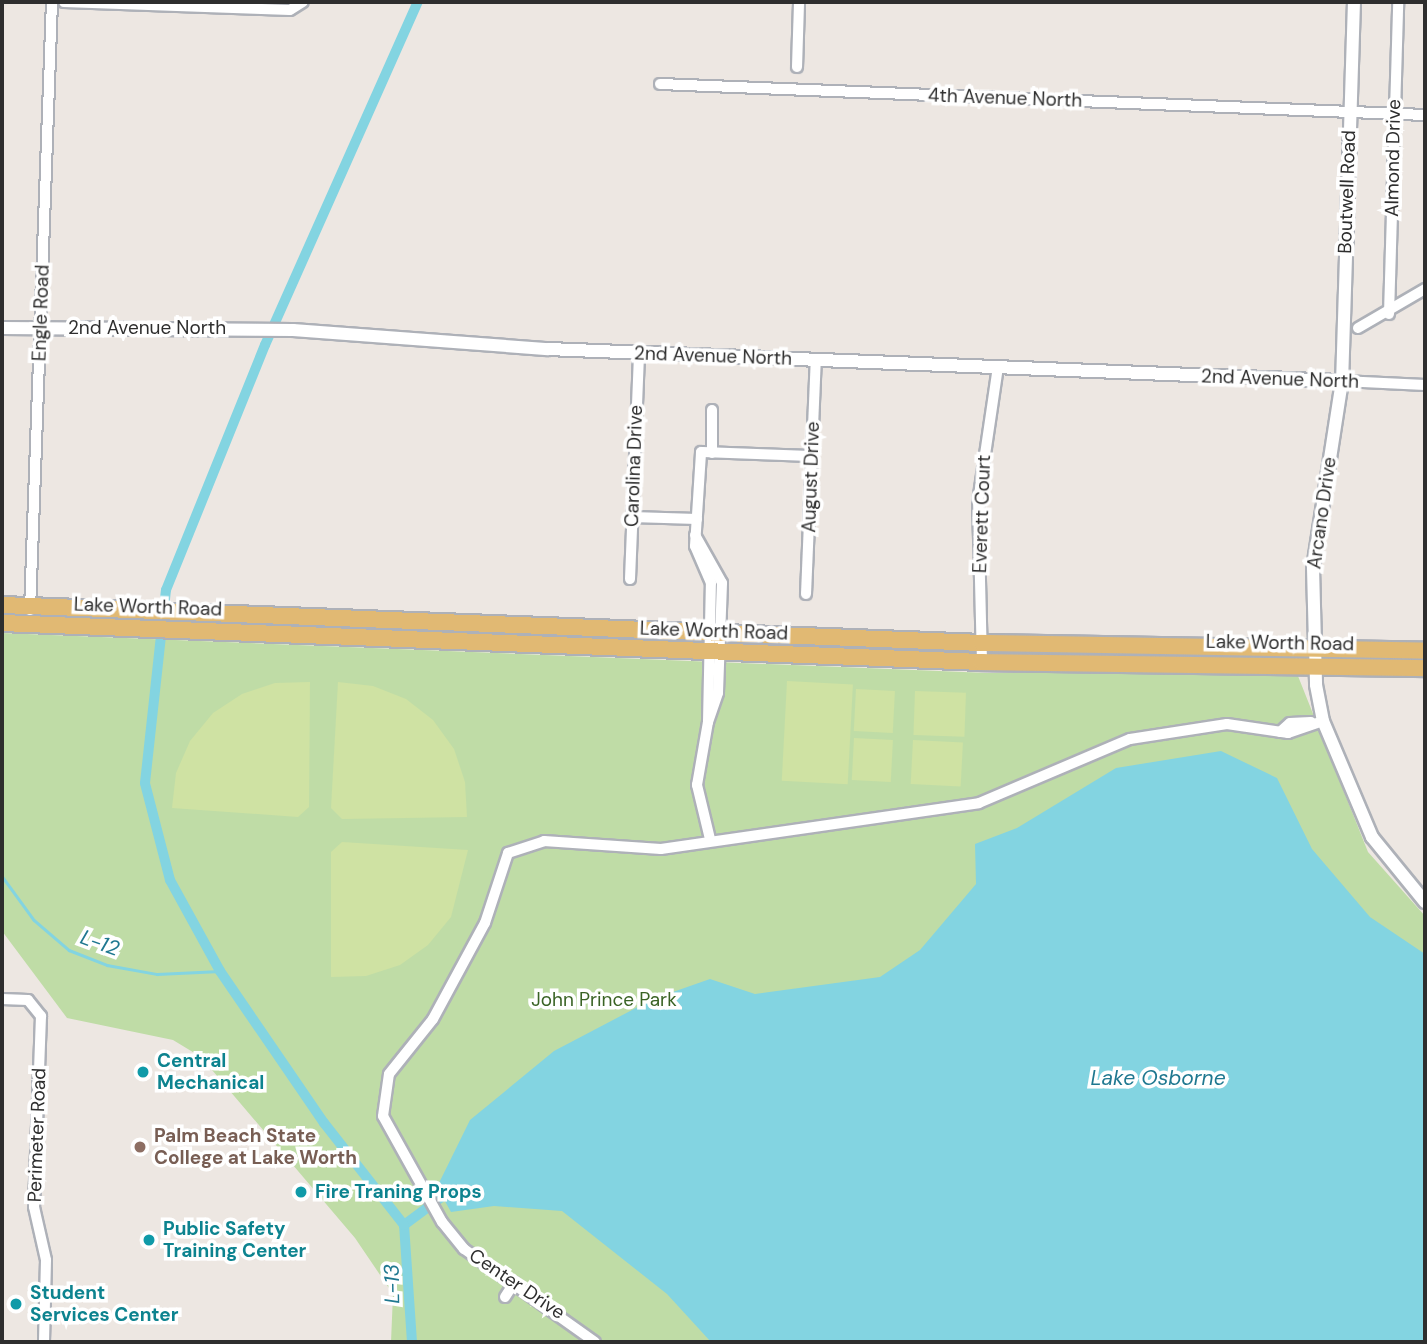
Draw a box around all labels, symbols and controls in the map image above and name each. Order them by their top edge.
street label: 4th Avenue North [927,84,1083,112]
street label: Almond Drive [1381,99,1405,217]
street label: Boutwell Road [1333,130,1361,254]
street label: Engle Road [28,264,54,362]
street label: 2nd Avenue North [68,317,226,339]
street label: 2nd Avenue North [634,342,792,370]
street label: 2nd Avenue North [1201,365,1359,393]
street label: Carolina Drive [620,405,648,527]
street label: August Drive [798,421,824,533]
street label: Everett Court [969,454,995,574]
street label: Arcano Drive [1303,456,1341,570]
street label: Lake Worth Road [73,593,223,621]
street label: Lake Worth Road [639,617,789,645]
street label: Lake Worth Road [1206,630,1354,656]
water label: L-12 [77,924,123,962]
park label: John Prince Park [531,989,677,1011]
place label: Central Mechanical [157,1050,264,1094]
marker: Central Mechanical [135,1064,151,1080]
water label: Lake Osborne [1090,1065,1226,1091]
street label: Perimeter Road [23,1067,51,1203]
place label: Palm Beach State College at Lake Worth [154,1125,357,1169]
marker: Palm Beach State College at Lake Worth [132,1139,148,1155]
place label: Fire Traning Props [315,1181,482,1203]
marker: Fire Traning Props [293,1184,309,1200]
place label: Public Safety Training Center [163,1218,306,1262]
marker: Public Safety Training Center [141,1232,157,1248]
street label: Center Drive [465,1244,569,1324]
water label: L-13 [379,1264,405,1304]
place label: Student Services Center [30,1282,179,1326]
marker: Student Services Center [8,1296,24,1312]

